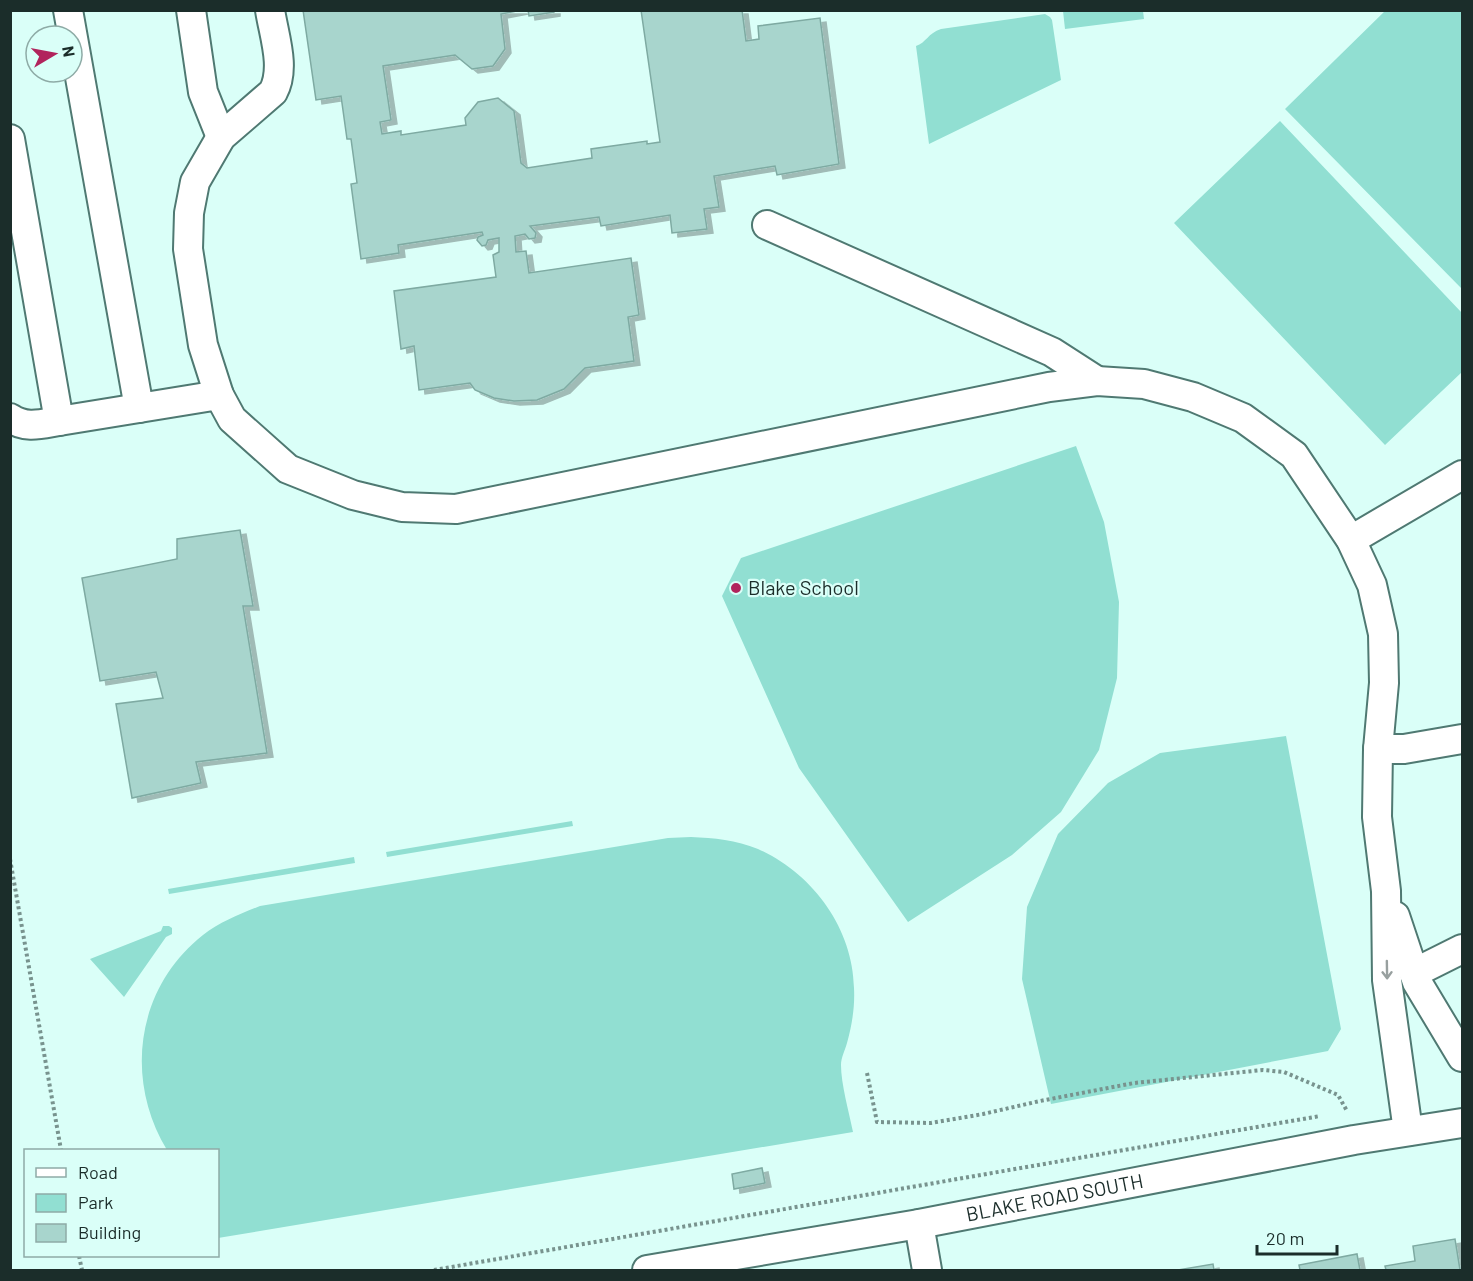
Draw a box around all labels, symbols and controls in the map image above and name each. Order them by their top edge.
north arrow [24,24,84,84]
text: N [59,44,80,58]
place label: Blake School [748,575,859,599]
marker: Blake School [729,581,743,595]
one-way arrow [1382,960,1393,980]
legend [24,1149,219,1257]
text: Road [78,1161,118,1183]
street label: BLAKE ROAD SOUTH [964,1168,1145,1226]
text: Park [78,1191,113,1213]
scale bar [1257,1218,1336,1256]
text: Building [78,1221,141,1243]
text: 20 m [1266,1227,1304,1249]

